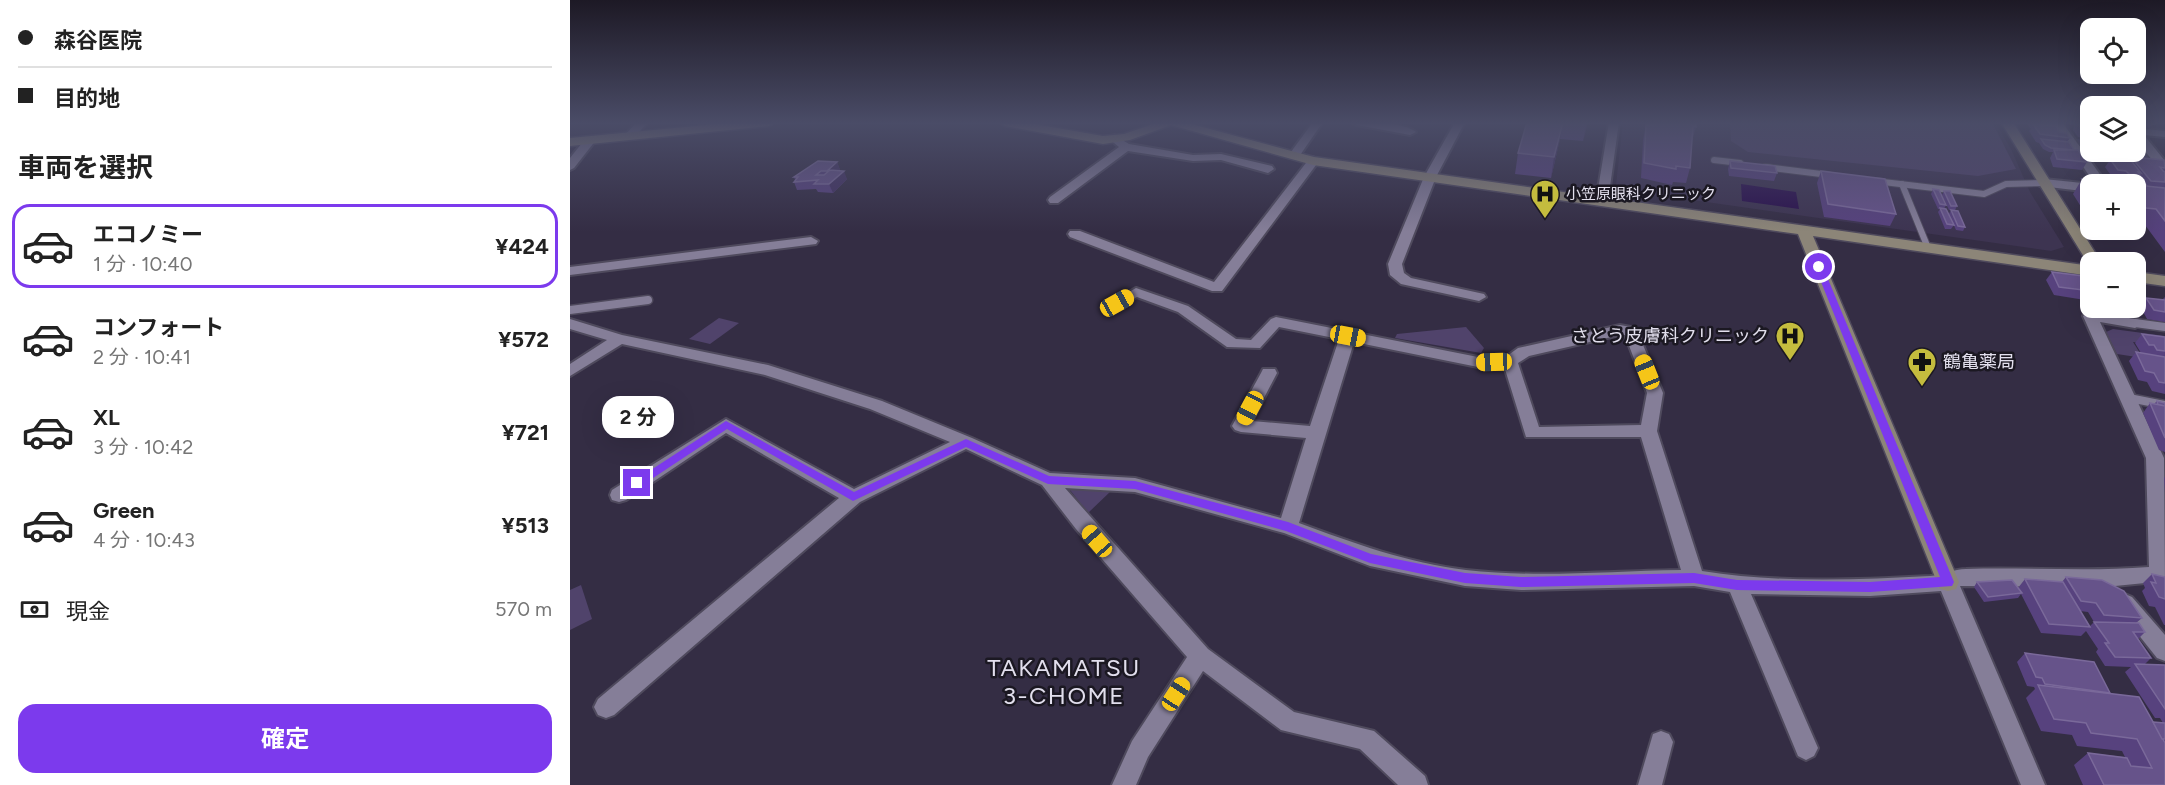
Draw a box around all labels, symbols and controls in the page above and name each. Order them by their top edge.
map controls [2080,18,2146,318]
button: locate [2080,18,2146,84]
text: 森谷医院 [54,27,142,54]
text: 目的地 [54,85,120,112]
button: layers [2080,96,2146,162]
text: 車両を選択 [18,151,153,184]
button: + [2080,174,2146,240]
hospital icon: 小笠原眼科クリニック [1529,178,1561,220]
place label: 小笠原眼科クリニック [1566,185,1716,203]
icon: car [21,219,75,273]
text: エコノミー [93,221,203,248]
text: ¥424 [495,233,549,260]
text: 1 分 · 10:40 [93,252,193,276]
button: − [2080,252,2146,318]
route start [1805,253,1832,280]
car [1097,286,1137,320]
icon: car [21,312,75,366]
text: コンフォート [93,314,224,341]
hospital icon: さとう皮膚科クリニック [1774,320,1806,362]
car [1329,324,1367,348]
place label: さとう皮膚科クリニック [1571,325,1769,347]
text: ¥572 [498,326,549,353]
text: 2 分 · 10:41 [93,345,191,369]
pharmacy icon: 鶴亀薬局 [1906,346,1938,388]
place label: 鶴亀薬局 [1943,351,2015,373]
car [1476,352,1512,372]
car [1632,352,1662,392]
car [1234,388,1266,428]
callout: 2 分 [601,396,673,438]
text: XL [93,404,120,431]
icon: car [21,405,75,459]
text: 2 分 [620,405,656,429]
text: ¥721 [502,419,549,446]
text: 3 分 · 10:42 [93,435,194,459]
route end [623,469,650,496]
text: Green [93,497,155,524]
icon: car [21,498,75,552]
text: ¥513 [502,512,549,539]
car [1078,522,1116,560]
text: 4 分 · 10:43 [93,528,195,552]
icon: cash [18,593,51,626]
text: 570 m [495,597,552,621]
text: 現金 [66,598,110,625]
district label: TAKAMATSU 3-CHOME [987,653,1141,710]
car [1159,674,1193,714]
button: 確定 [18,704,552,773]

